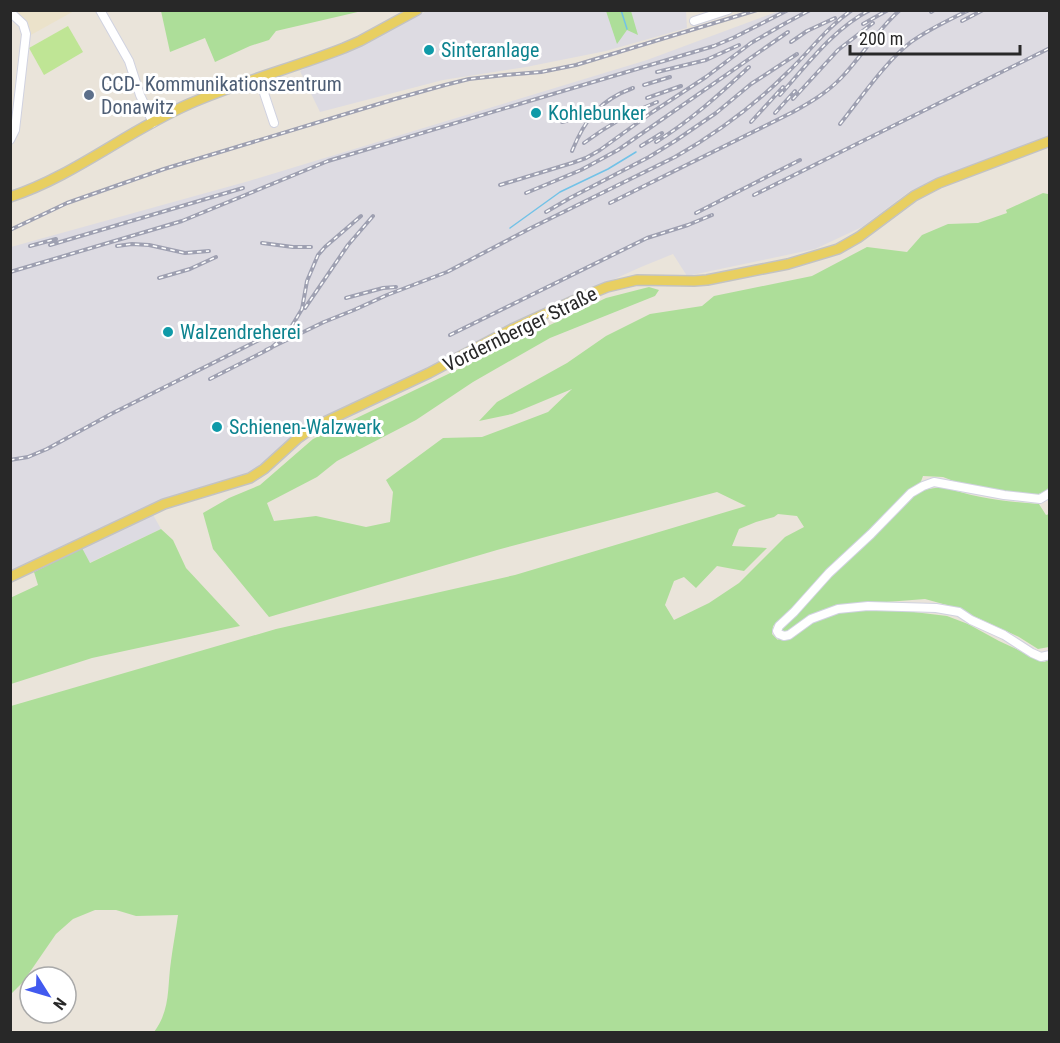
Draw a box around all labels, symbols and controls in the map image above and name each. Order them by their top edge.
scale bar [850,18,1020,56]
text: 200 m [859,28,903,49]
place label: Sinteranlage [441,38,539,62]
marker: Sinteranlage [422,43,436,57]
place label: CCD- Kommunikationszentrum Donawitz [101,72,342,119]
marker: CCD- Kommunikationszentrum Donawitz [82,88,96,102]
place label: Kohlebunker [548,101,646,125]
marker: Kohlebunker [529,106,543,120]
street label: Vordernberger Straße [439,281,601,377]
place label: Walzendreherei [180,320,301,344]
marker: Walzendreherei [161,325,175,339]
place label: Schienen-Walzwerk [229,415,381,439]
marker: Schienen-Walzwerk [210,420,224,434]
north arrow [18,965,78,1025]
text: N [49,994,70,1013]

